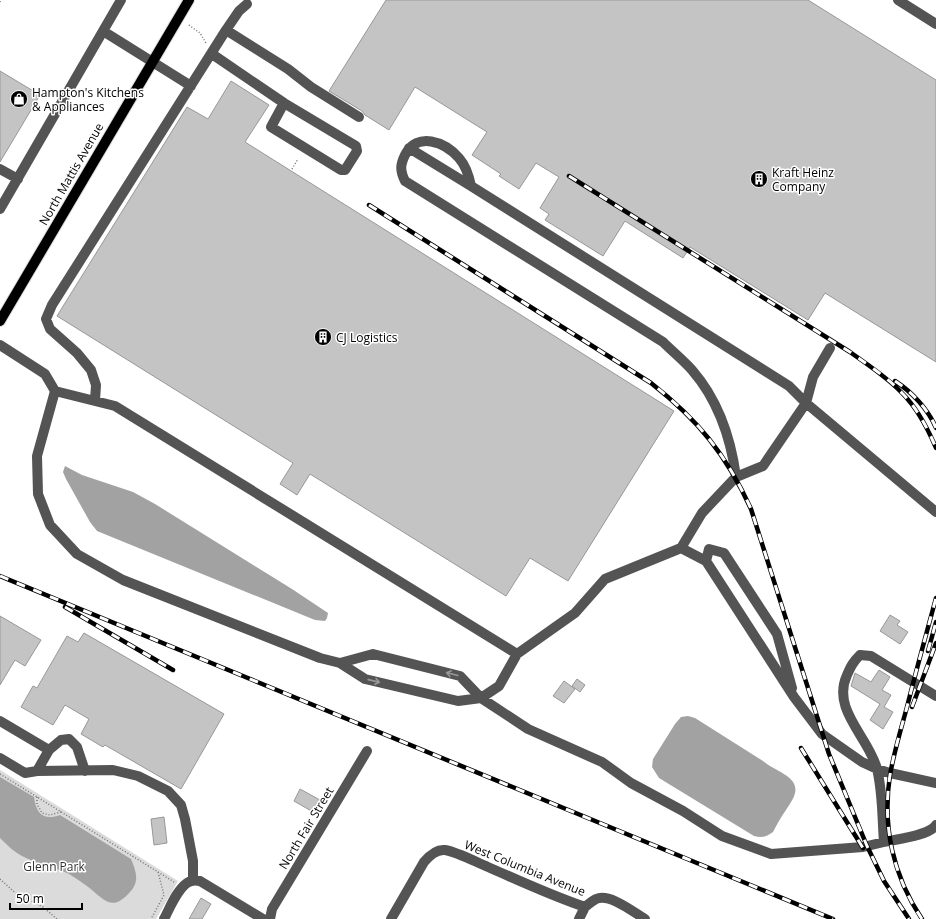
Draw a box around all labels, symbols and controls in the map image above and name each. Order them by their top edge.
place label: Hampton's Kitchens & Appliances [32,84,144,115]
shop icon: Hampton's Kitchens & Appliances [9,89,29,109]
street label: North Mattis Avenue [35,119,107,228]
place label: Kraft Heinz Company [772,164,834,195]
building icon: Kraft Heinz Company [749,169,769,189]
building icon: CJ Logistics [313,327,333,347]
place label: CJ Logistics [336,329,398,346]
one-way arrow [446,669,459,677]
one-way arrow [367,678,380,686]
street label: North Fair Street [275,784,337,872]
street label: West Columbia Avenue [462,836,588,900]
park label: Glenn Park [23,858,85,875]
scale bar [10,885,82,911]
text: 50 m [16,890,44,907]

